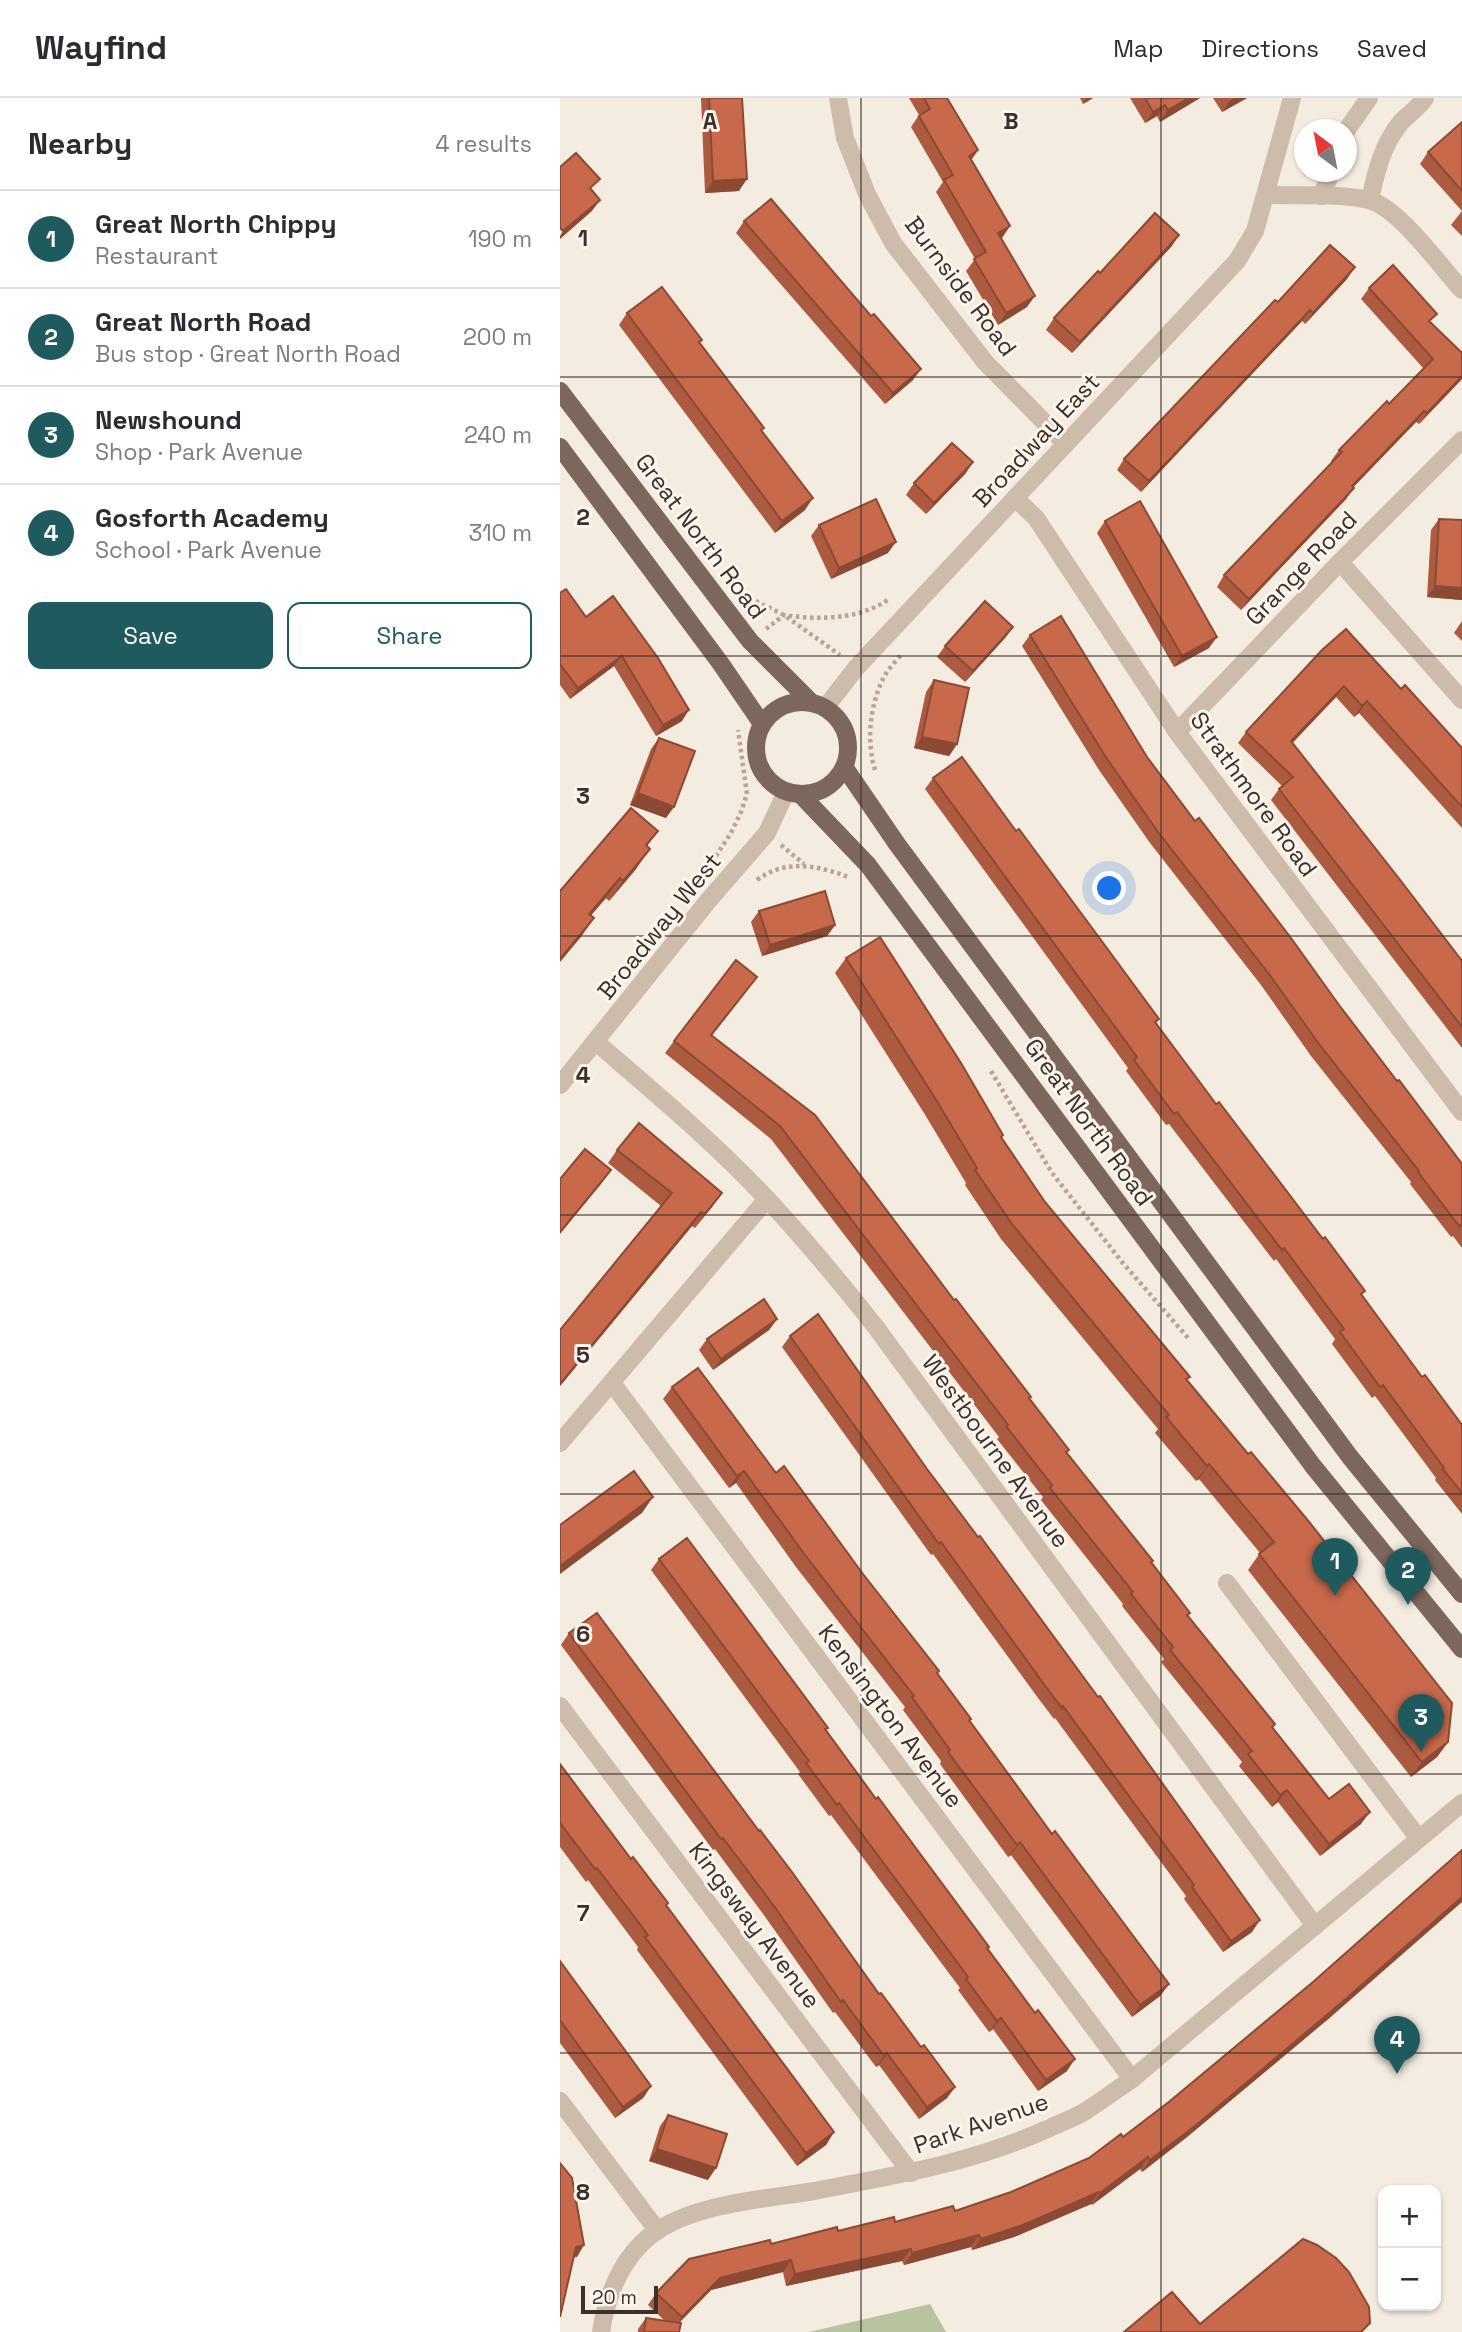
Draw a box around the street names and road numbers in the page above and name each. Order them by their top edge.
street label: Burnside Road [898,210,1024,362]
street label: Broadway East [966,366,1106,514]
street label: Great North Road [629,447,773,625]
street label: Grange Road [1239,504,1363,632]
street label: Strathmore Road [1184,705,1324,883]
street label: Broadway West [590,846,728,1006]
street label: Great North Road [1018,1032,1160,1212]
street label: Westbourne Avenue [915,1348,1077,1554]
street label: Kensington Avenue [812,1618,970,1814]
street label: Kingsway Avenue [682,1835,828,2015]
street label: Park Avenue [910,2085,1052,2161]

